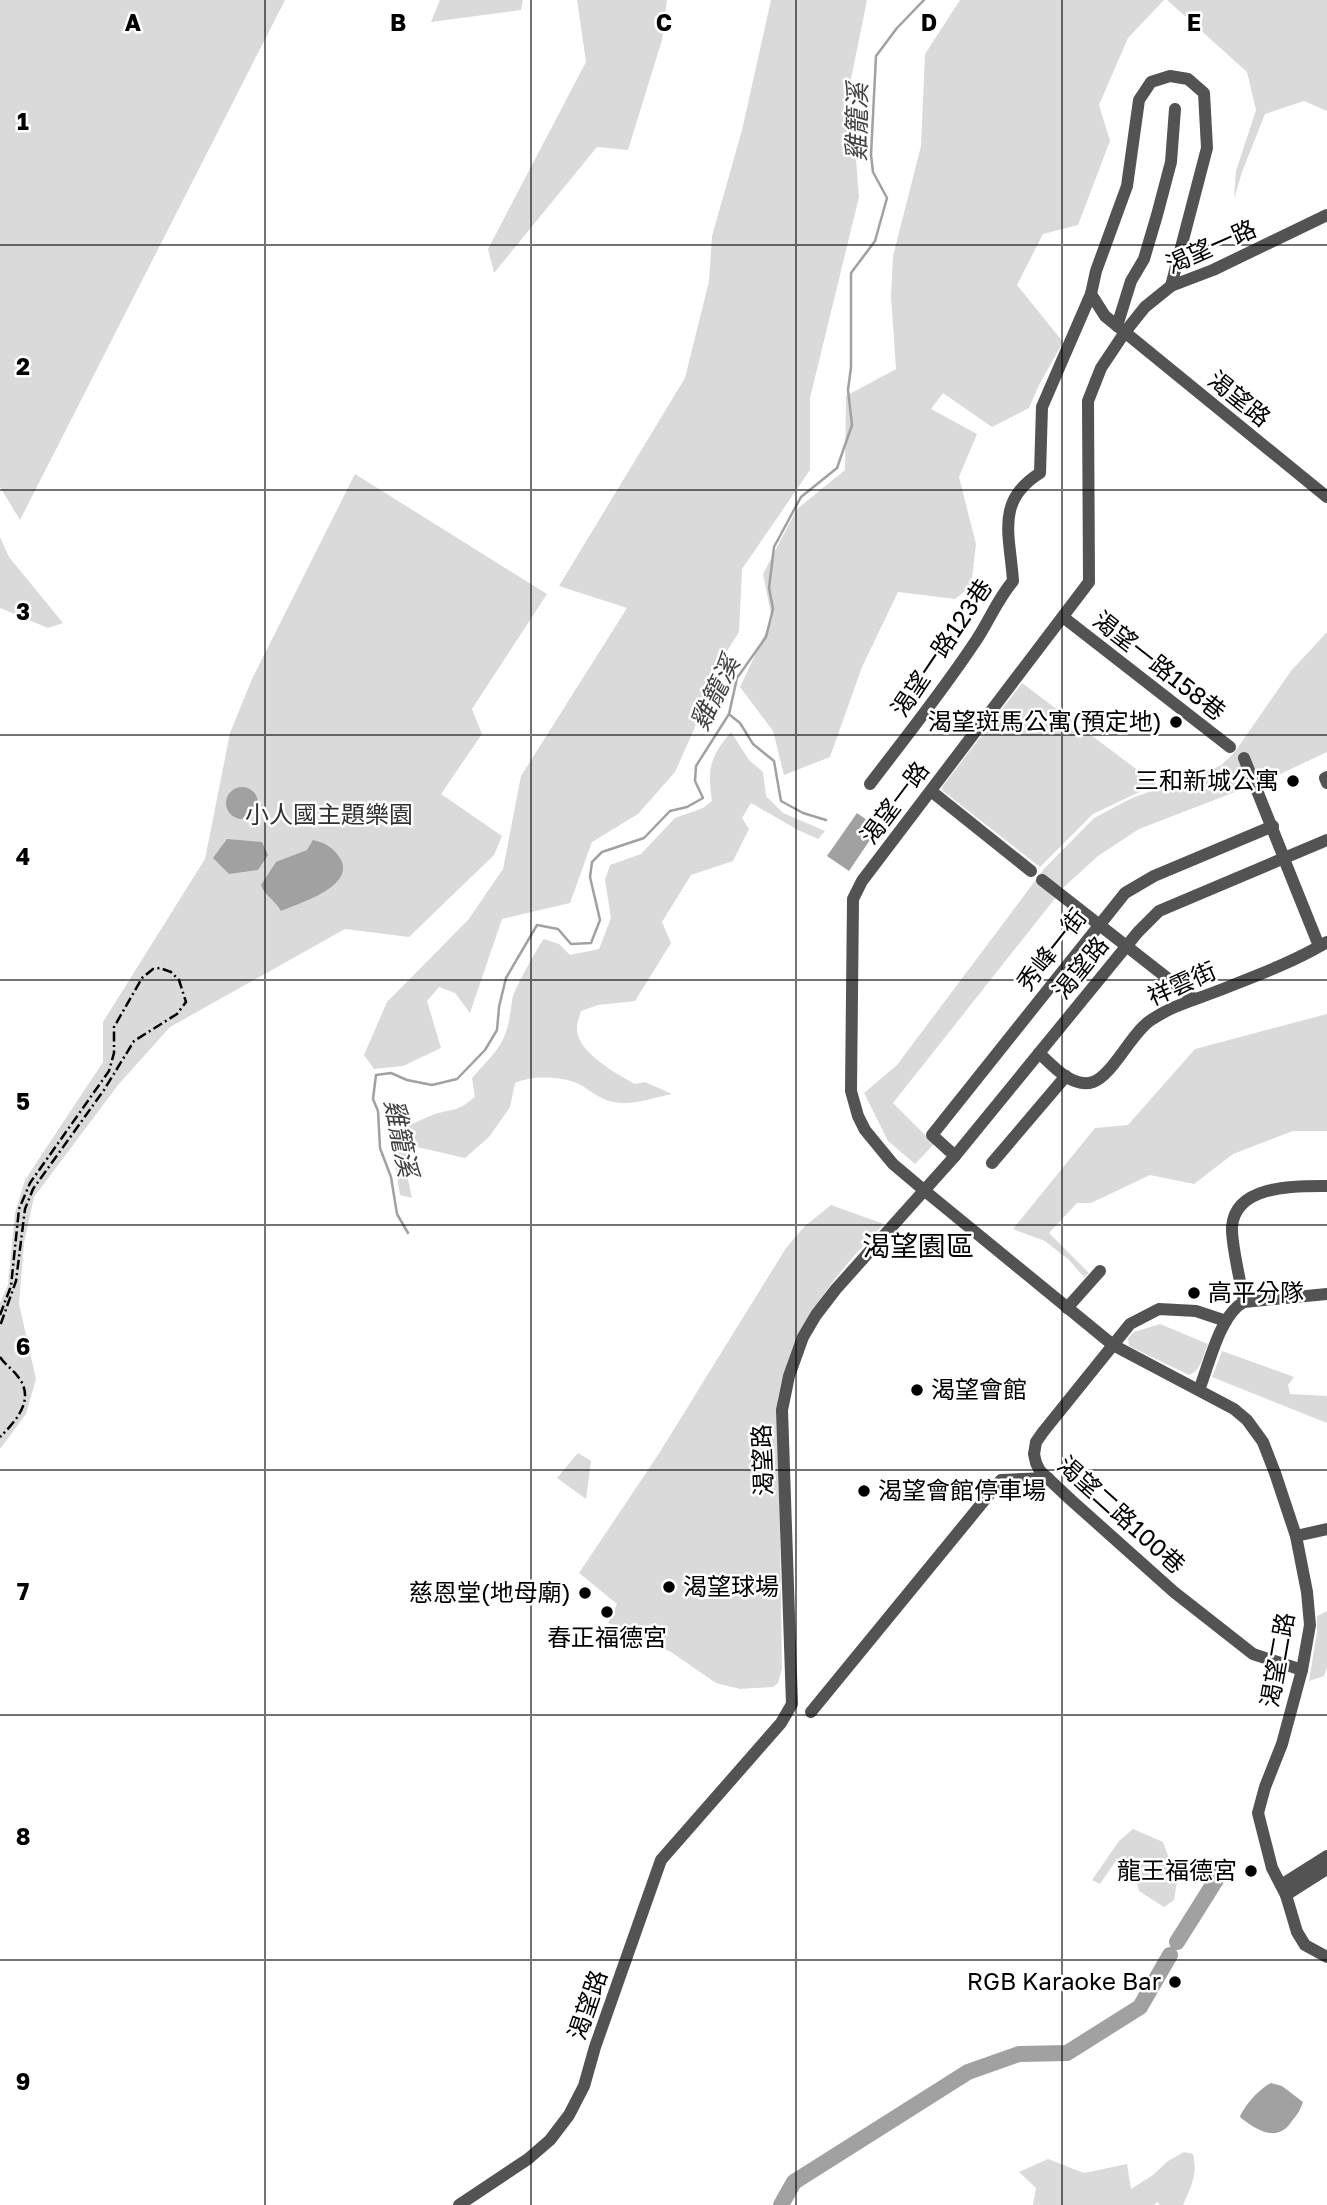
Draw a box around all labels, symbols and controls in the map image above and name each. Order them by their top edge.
text: A [125,8,142,36]
text: B [390,8,406,36]
text: C [656,8,672,36]
text: D [921,8,937,36]
text: E [1187,8,1201,36]
water label: 雞籠溪 [840,79,873,161]
text: 1 [17,107,29,135]
street label: 渴望一路 [1161,213,1260,278]
text: 2 [16,352,30,380]
street label: 渴望路 [1203,364,1277,432]
street label: 渴望一路123巷 [884,573,997,721]
text: 3 [16,597,30,625]
street label: 渴望一路158巷 [1088,604,1232,726]
water label: 雞籠溪 [684,647,747,735]
place label: 渴望斑馬公寓(預定地) [928,706,1162,735]
marker: 渴望斑馬公寓(預定地) [1168,714,1184,730]
street label: 渴望一路 [853,755,934,849]
place label: 三和新城公寓 [1135,765,1279,794]
marker: 三和新城公寓 [1285,773,1301,789]
park label: 小人國主題樂園 [245,799,413,828]
text: 4 [16,842,30,870]
street label: 秀峰一街 [1010,902,1092,996]
street label: 渴望路 [1046,930,1114,1004]
street label: 祥雲街 [1143,955,1220,1011]
text: 5 [16,1087,30,1115]
water label: 雞籠溪 [379,1097,425,1183]
district label: 渴望園區 [862,1229,974,1262]
place label: 高平分隊 [1208,1277,1304,1306]
marker: 高平分隊 [1186,1285,1202,1301]
text: 6 [16,1332,30,1360]
place label: 渴望會館 [931,1374,1027,1403]
marker: 渴望會館 [909,1382,925,1398]
street label: 渴望路 [746,1424,777,1497]
street label: 渴望二路100巷 [1052,1449,1192,1579]
place label: 渴望會館停車場 [878,1475,1046,1504]
marker: 渴望會館停車場 [856,1483,872,1499]
place label: 渴望球場 [683,1571,779,1600]
text: 7 [17,1577,29,1605]
place label: 慈恩堂(地母廟) [409,1577,571,1606]
marker: 渴望球場 [661,1579,677,1595]
marker: 慈恩堂(地母廟) [577,1585,593,1601]
marker: 春正福德宮 [599,1604,615,1620]
street label: 渴望二路 [1254,1610,1299,1710]
place label: 春正福德宮 [547,1622,667,1651]
text: 8 [16,1822,30,1850]
place label: 龍王福德宮 [1117,1855,1237,1884]
marker: 龍王福德宮 [1243,1863,1259,1879]
street label: 渴望路 [561,1966,612,2043]
place label: RGB Karaoke Bar [967,1966,1161,1995]
marker: RGB Karaoke Bar [1167,1974,1183,1990]
text: 9 [16,2067,30,2095]

